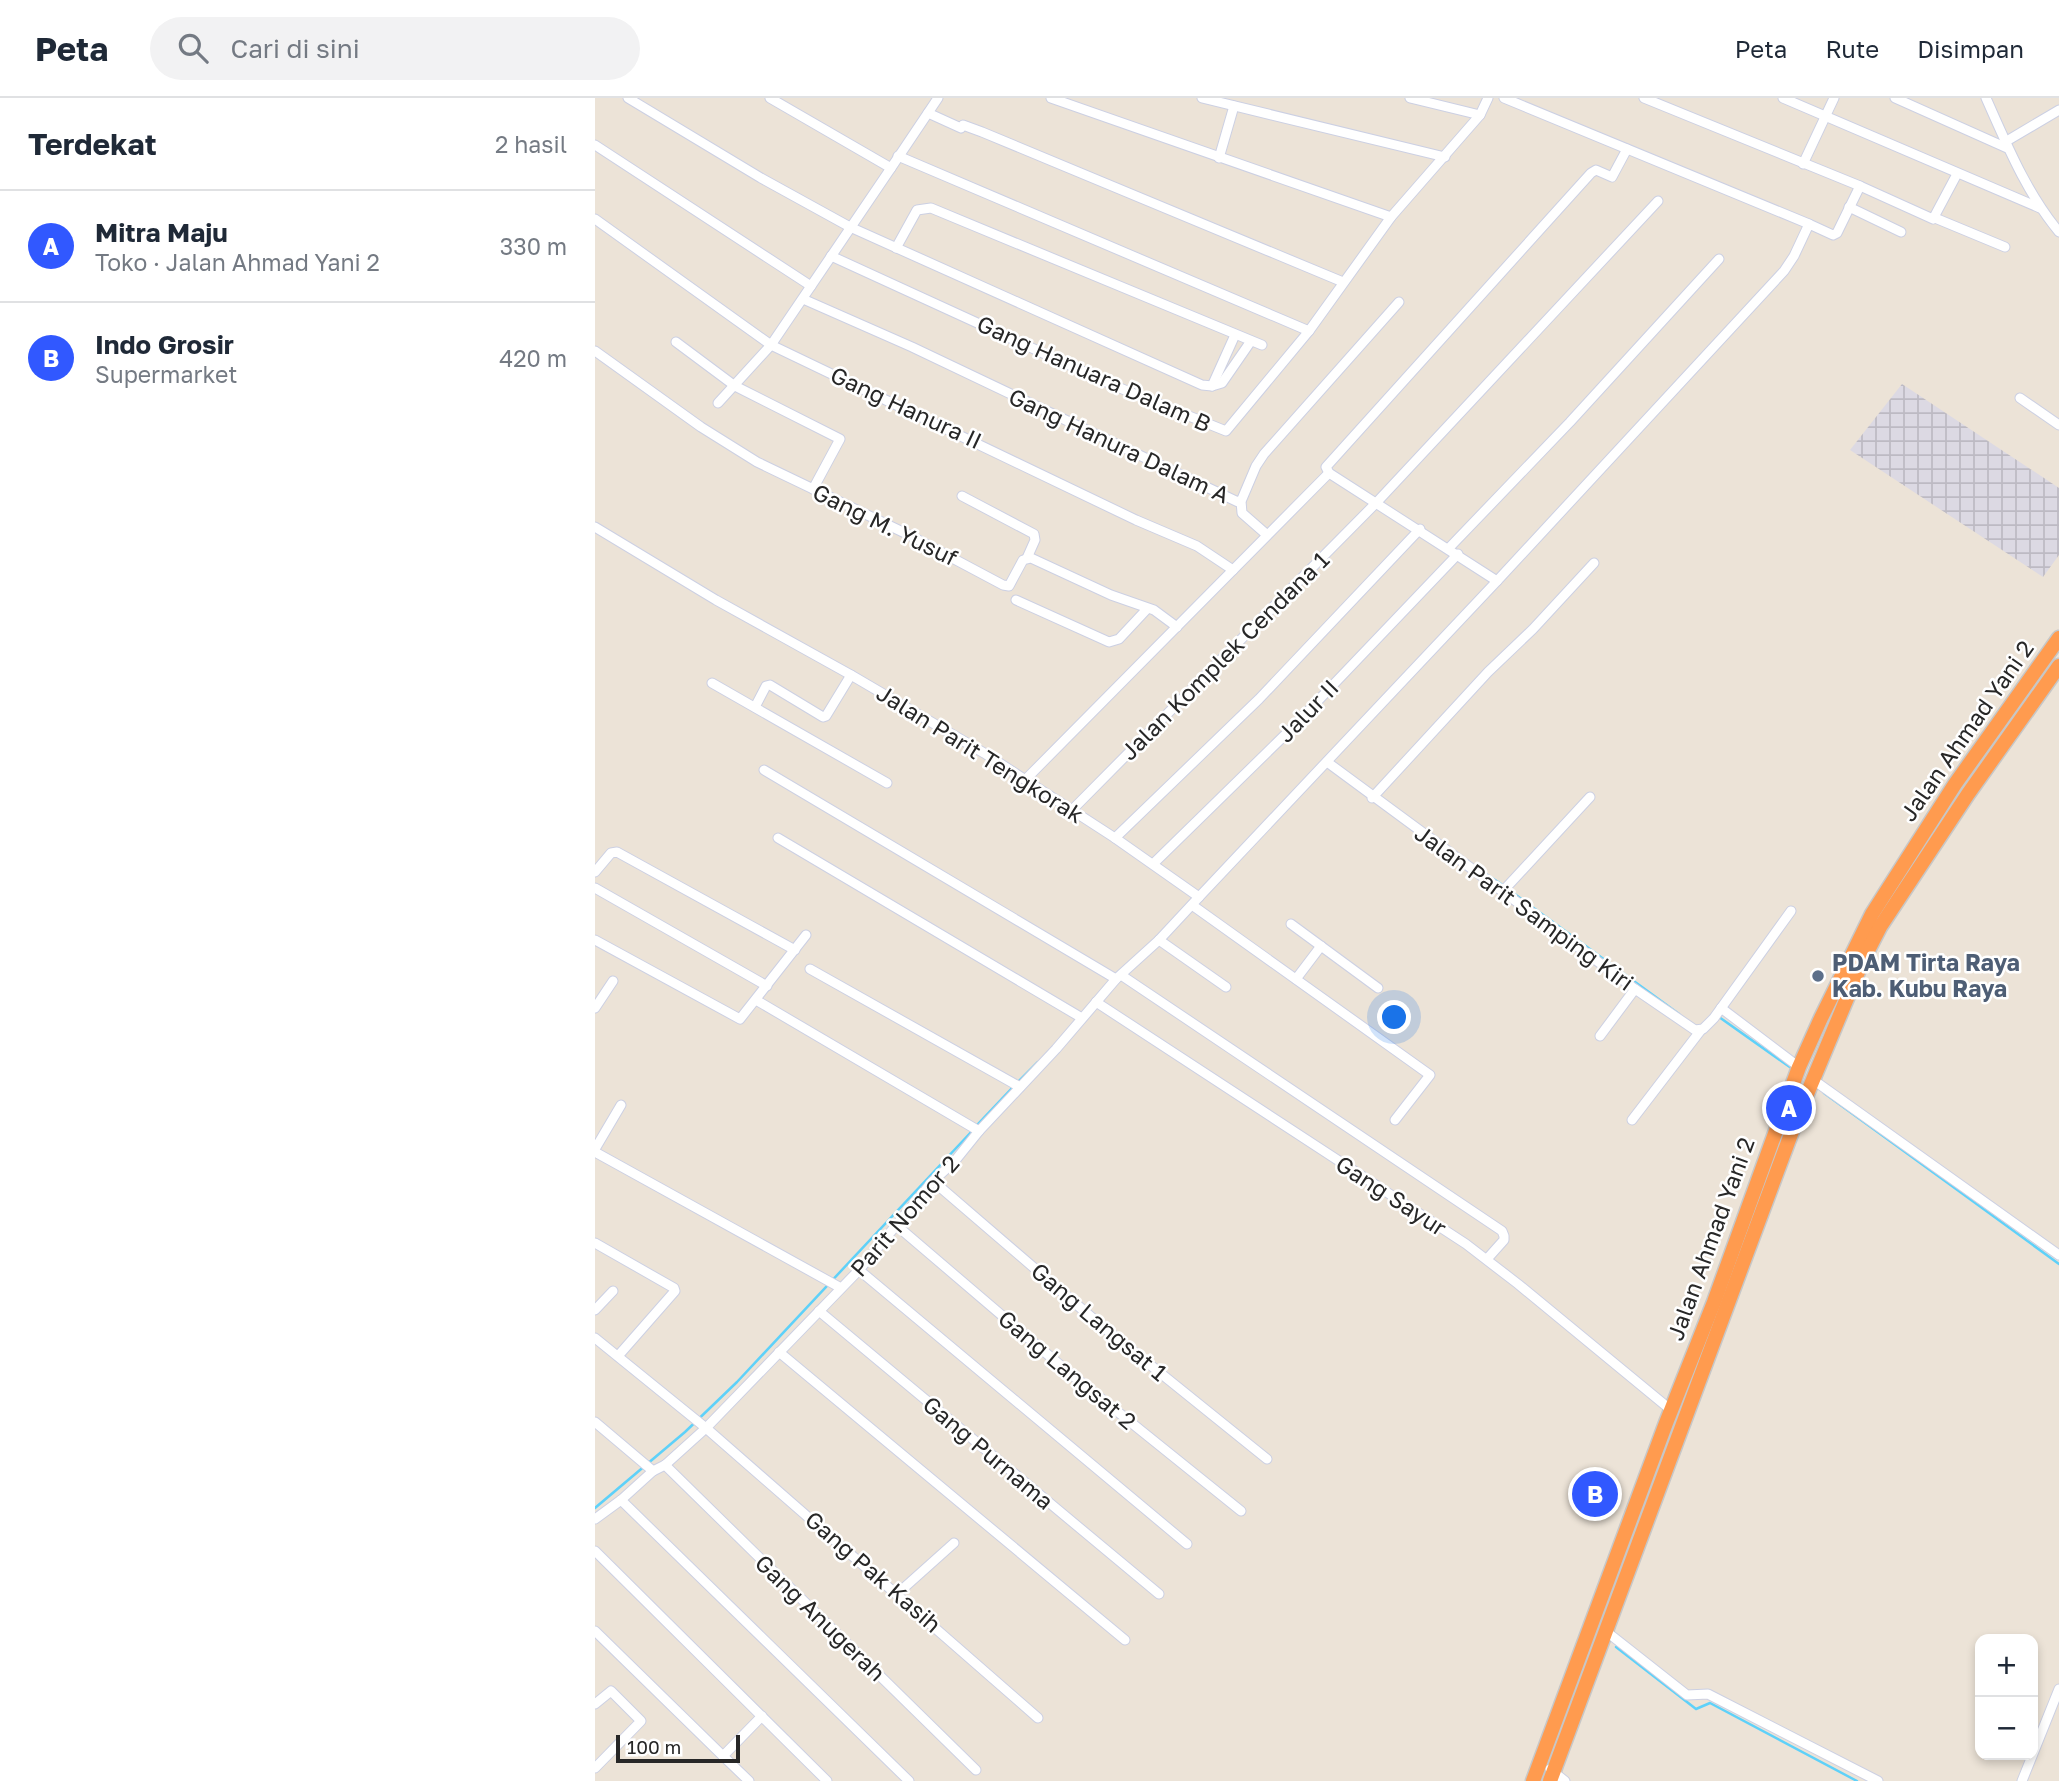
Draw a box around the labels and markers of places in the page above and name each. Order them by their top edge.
place label: PDAM Tirta Raya Kab. Kubu Raya [1832,948,2020,1002]
marker: PDAM Tirta Raya Kab. Kubu Raya [1810,968,1826,984]
pin: A [1766,1082,1812,1134]
pin: B [1572,1468,1618,1520]

